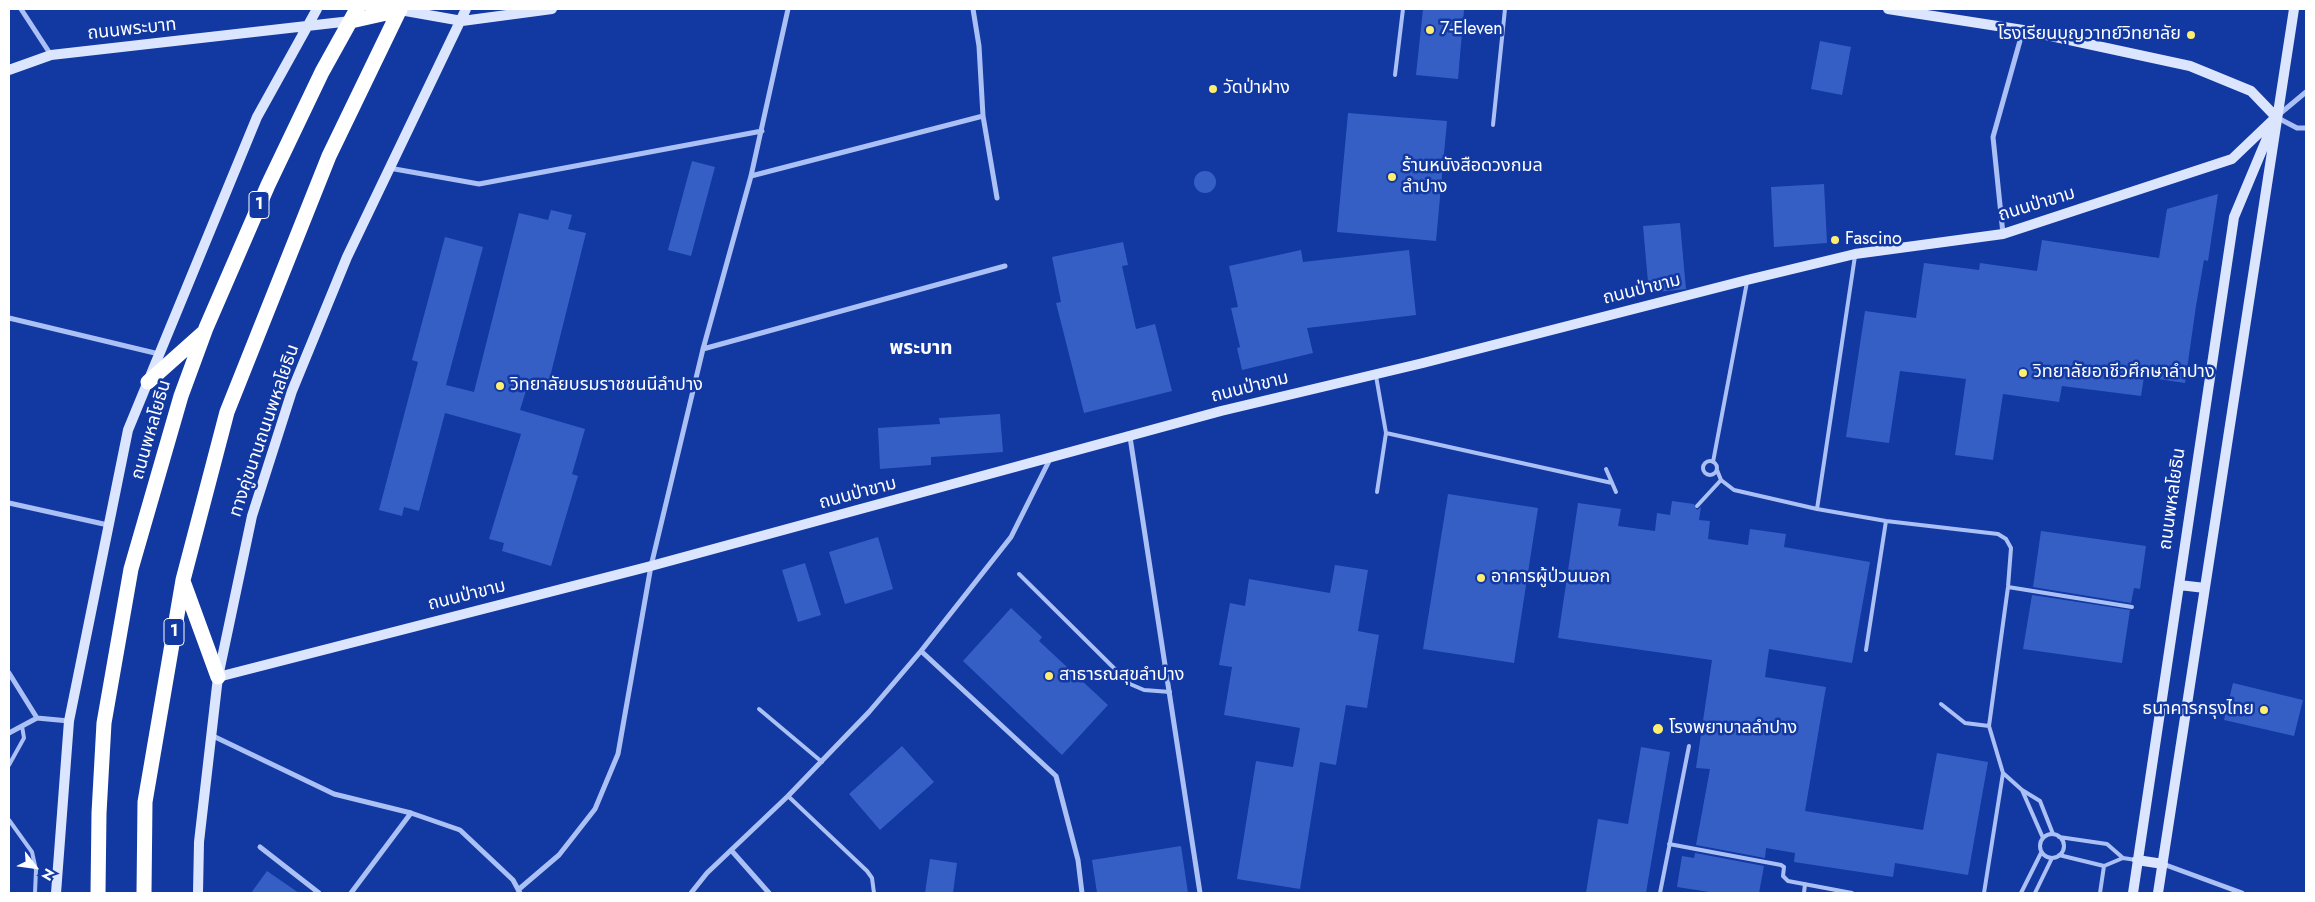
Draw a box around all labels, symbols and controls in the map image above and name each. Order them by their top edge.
street label: ถนนพระบาท [86,15,178,45]
place label: 7-Eleven [1440,19,1503,41]
marker: 7-Eleven [1424,24,1436,36]
place label: โรงเรียนบุญวาทย์วิทยาลัย [1998,24,2181,46]
marker: โรงเรียนบุญวาทย์วิทยาลัย [2185,29,2197,41]
place label: วัดป่าฝาง [1223,78,1290,100]
marker: วัดป่าฝาง [1207,83,1219,95]
place label: ร้านหนังสือดวงกมล ลำปาง [1402,156,1543,198]
marker: ร้านหนังสือดวงกมล ลำปาง [1386,171,1398,183]
street label: ถนนป่าขาม [1996,183,2078,227]
road number: 1 [249,192,269,218]
place label: Fascino [1845,229,1902,251]
marker: Fascino [1829,234,1841,246]
street label: ถนนป่าขาม [1601,270,1683,310]
district label: พระบาท [889,338,953,360]
street label: ทางคู่ขนานถนนพหลโยธิน [225,342,305,520]
place label: วิทยาลัยอาชีวศึกษาลำปาง [2033,362,2215,384]
marker: วิทยาลัยอาชีวศึกษาลำปาง [2017,367,2029,379]
street label: ถนนป่าขาม [1209,368,1291,408]
place label: วิทยาลัยบรมราชชนนีลำปาง [510,375,703,397]
street label: ถนนพหลโยธิน [127,378,177,482]
marker: วิทยาลัยบรมราชชนนีลำปาง [494,380,506,392]
street label: ถนนพหลโยธิน [2155,447,2191,551]
street label: ถนนป่าขาม [817,473,899,515]
place label: อาคารผู้ป่วนนอก [1491,567,1610,589]
marker: อาคารผู้ป่วนนอก [1475,572,1487,584]
street label: ถนนป่าขาม [426,576,508,616]
road number: 1 [164,618,184,646]
place label: สาธารณสุขลำปาง [1059,665,1184,687]
marker: สาธารณสุขลำปาง [1043,670,1055,682]
place label: ธนาคารกรุงไทย [2142,699,2254,721]
marker: ธนาคารกรุงไทย [2258,704,2270,716]
place label: โรงพยาบาลลำปาง [1669,718,1797,740]
marker: โรงพยาบาลลำปาง [1651,722,1665,736]
north arrow [10,842,60,892]
text: N [37,865,59,884]

